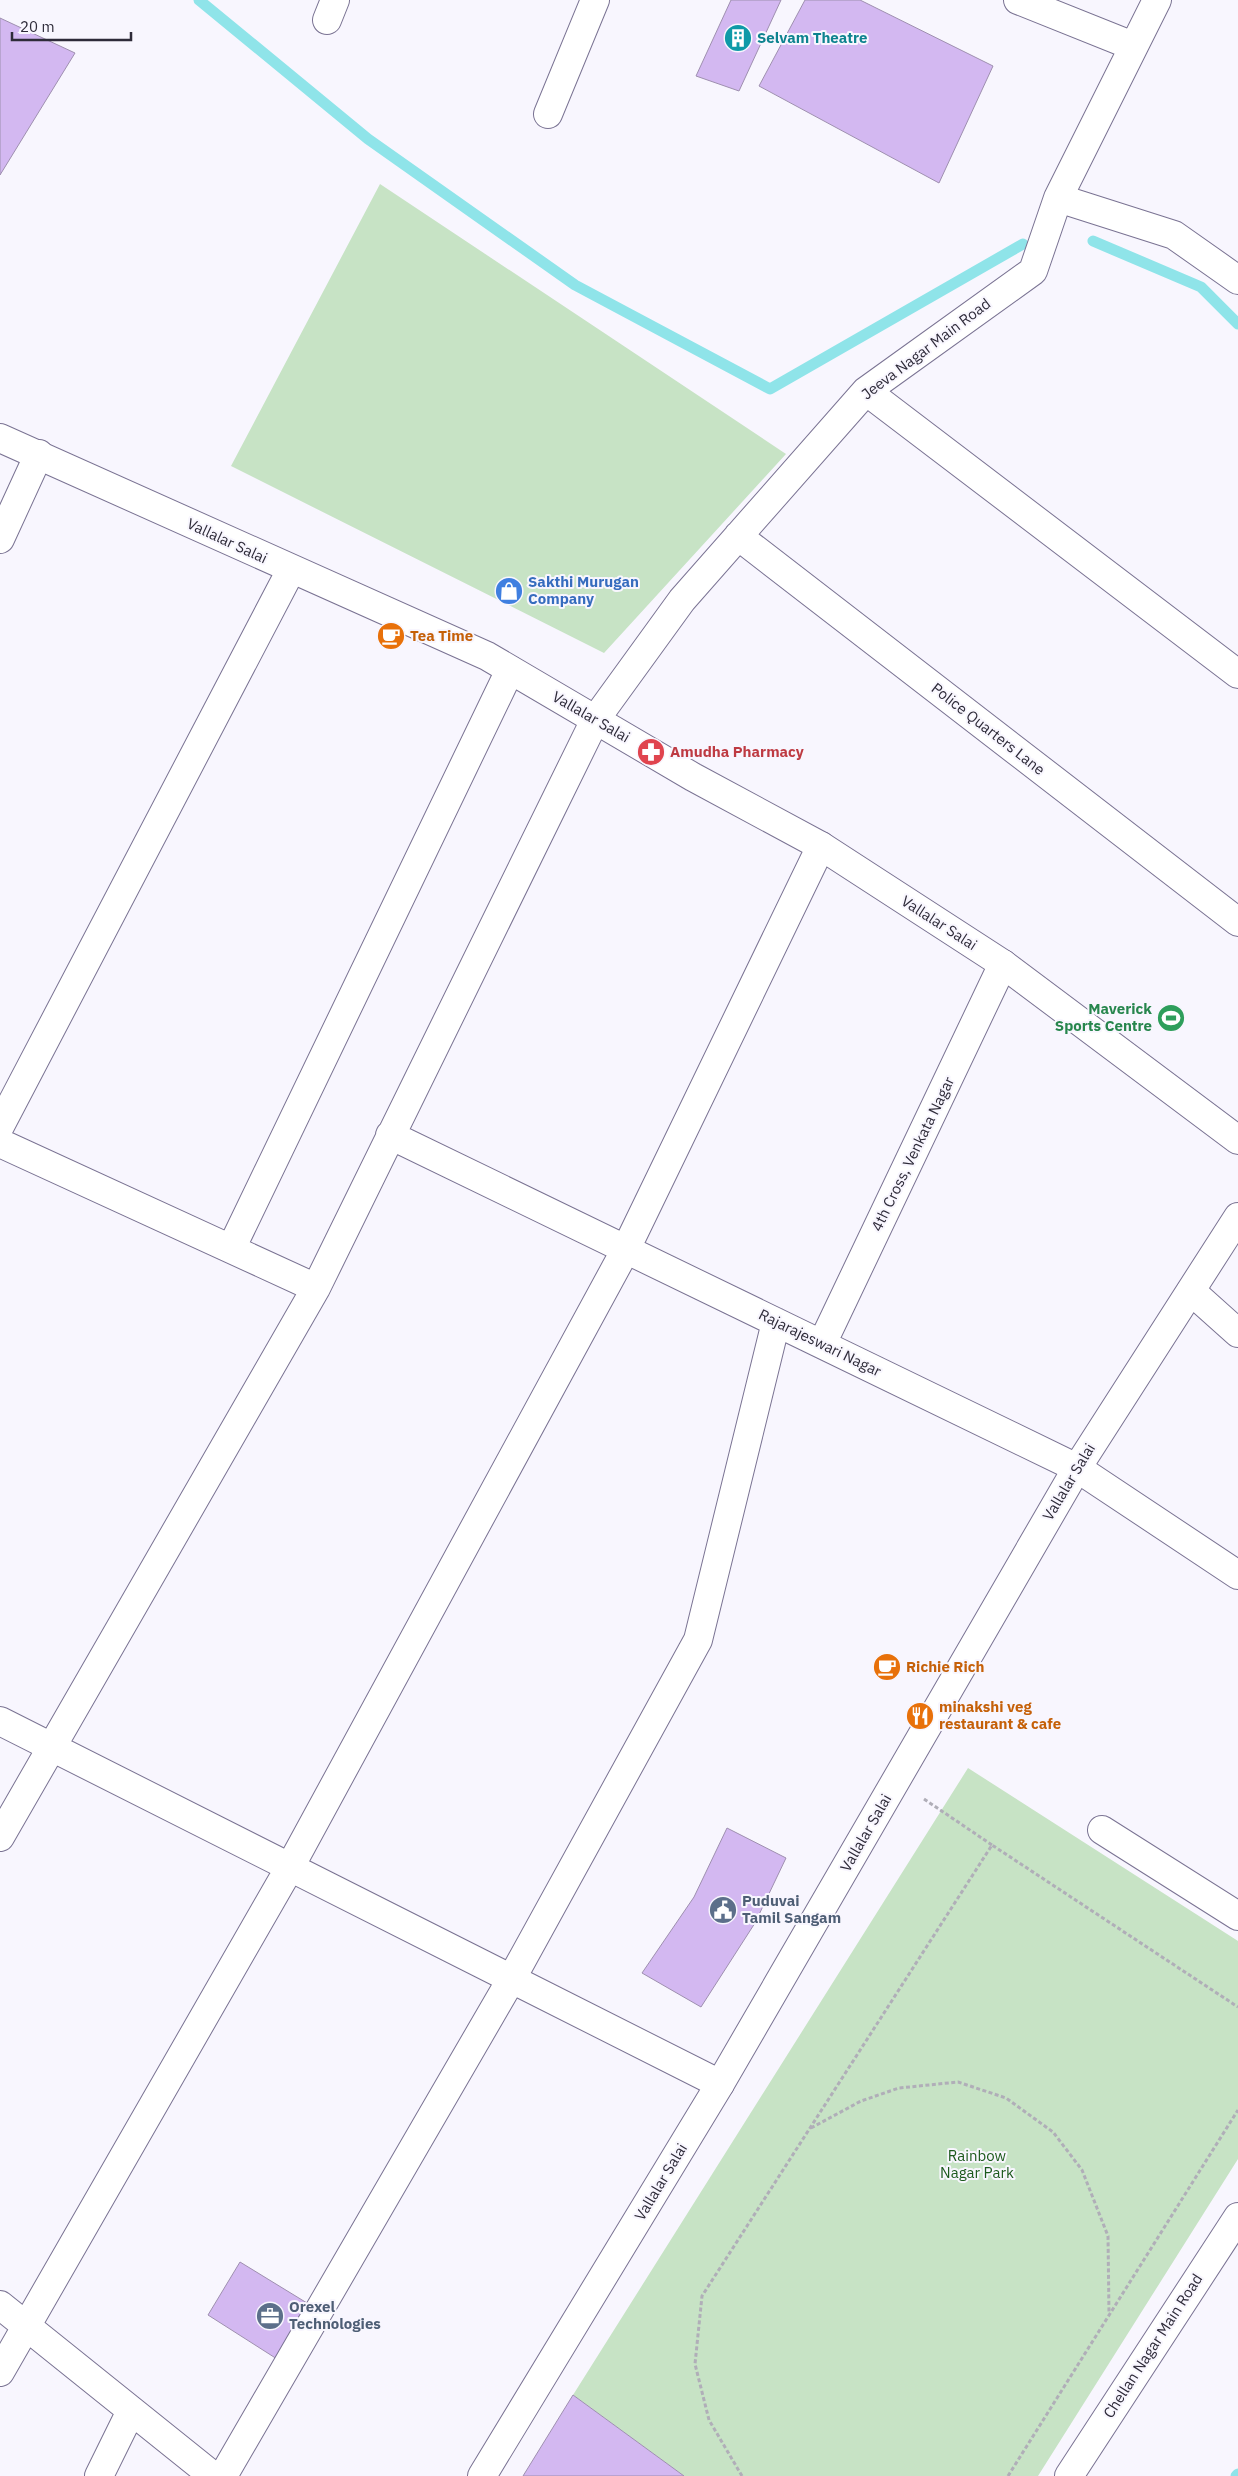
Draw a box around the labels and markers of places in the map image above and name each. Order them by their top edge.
building icon: Selvam Theatre [723,23,753,53]
place label: Selvam Theatre [757,28,867,47]
place label: Sakthi Murugan Company [528,572,639,608]
shop icon: Sakthi Murugan Company [494,576,524,606]
cafe icon: Tea Time [376,621,406,651]
place label: Tea Time [410,626,473,645]
pharmacy icon: Amudha Pharmacy [636,737,666,767]
place label: Amudha Pharmacy [670,742,804,761]
place label: Maverick Sports Centre [1055,999,1152,1035]
sports icon: Maverick Sports Centre [1156,1003,1186,1033]
cafe icon: Richie Rich [872,1652,902,1682]
place label: Richie Rich [906,1657,984,1676]
place label: minakshi veg restaurant & cafe [939,1697,1061,1733]
restaurant icon: minakshi veg restaurant & cafe [905,1701,935,1731]
place label: Puduvai Tamil Sangam [742,1891,841,1927]
public building icon: Puduvai Tamil Sangam [708,1895,738,1925]
place label: Orexel Technologies [289,2297,381,2333]
office icon: Orexel Technologies [255,2301,285,2331]

